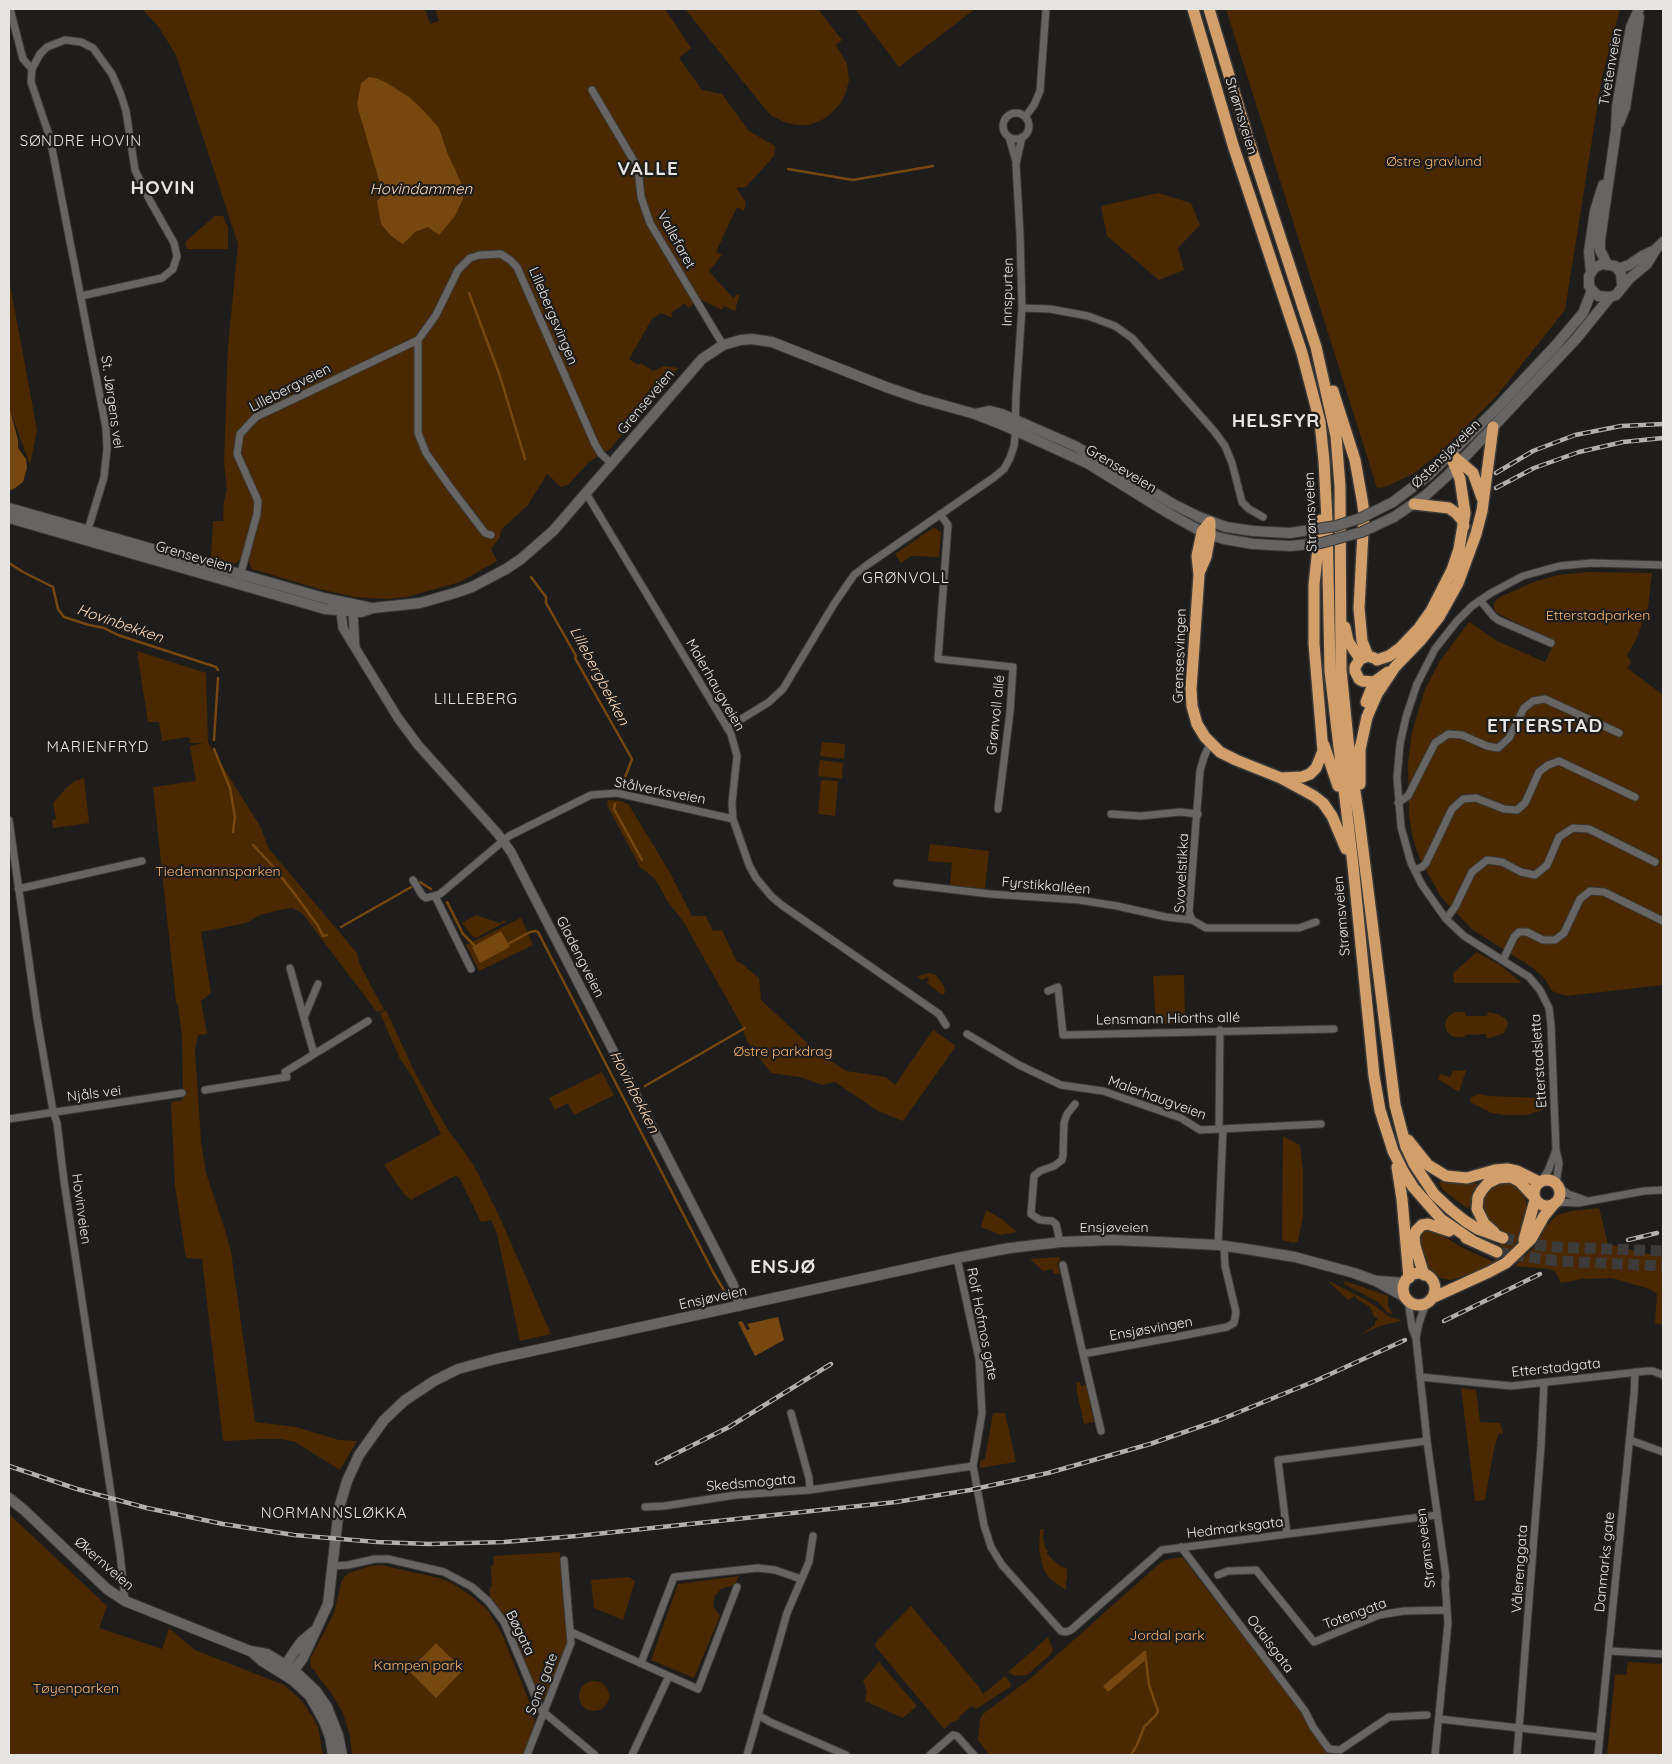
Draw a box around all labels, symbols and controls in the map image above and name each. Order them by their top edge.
street label: Tvetenveien [1596,27,1626,107]
street label: Strømsveien [1221,75,1261,157]
district label: SØNDRE HOVIN [18,132,144,150]
park label: Østre gravlund [1386,154,1482,170]
district label: VALLE [617,158,679,180]
district label: HOVIN [130,177,196,199]
water label: Hovindammen [370,180,472,198]
street label: Vallefaret [653,208,699,272]
street label: Innspurten [999,257,1017,327]
street label: Lillebergsvingen [525,265,581,367]
street label: St. Jørgens vei [97,354,127,450]
street label: Lillebergveien [246,360,334,416]
street label: Grenseveien [614,366,678,438]
district label: HELSFYR [1231,410,1321,432]
street label: Østensjøveien [1408,416,1484,492]
street label: Grenseveien [1083,441,1159,497]
street label: Strømsveien [1301,472,1321,552]
street label: Grenseveien [153,538,235,576]
district label: GRØNVOLL [861,569,951,587]
water label: Hovinbekken [75,601,165,647]
street label: Grensesvingen [1170,608,1190,704]
park label: Etterstadparken [1546,608,1650,624]
water label: Lillebergbekken [565,624,633,728]
street label: Malerhaugveien [682,636,748,734]
street label: Grønvoll allé [983,674,1009,756]
district label: LILLEBERG [433,690,519,708]
district label: ETTERSTAD [1486,715,1604,737]
district label: MARIENFRYD [45,738,151,756]
street label: Stålverksveien [613,774,707,808]
street label: Svovelstikka [1172,833,1192,913]
park label: Tiedemannsparken [155,864,281,880]
street label: Fyrstikkalléen [1001,874,1091,898]
street label: Strømsveien [1330,875,1354,957]
street label: Gladengveien [552,914,608,1000]
street label: Lensmann Hiorths allé [1096,1009,1240,1029]
street label: Etterstadsletta [1527,1013,1551,1109]
park label: Østre parkdrag [734,1044,832,1060]
water label: Hovinbekken [606,1048,662,1136]
street label: Malerhaugveien [1105,1072,1209,1124]
street label: Njåls vei [66,1082,122,1106]
street label: Hovinveien [68,1173,94,1245]
street label: Ensjøveien [1079,1220,1149,1236]
district label: ENSJØ [750,1256,816,1278]
street label: Rolf Hofmos gate [963,1266,1001,1382]
street label: Ensjøveien [677,1283,749,1313]
street label: Ensjøsvingen [1108,1313,1194,1345]
street label: Etterstadgata [1511,1355,1601,1381]
street label: Skedsmogata [706,1471,796,1495]
district label: NORMANNSLØKKA [259,1504,409,1522]
street label: Strømsveien [1413,1507,1439,1589]
street label: Danmarks gate [1591,1511,1619,1613]
street label: Hedmarksgata [1186,1514,1284,1542]
street label: Vålerenggata [1509,1524,1531,1614]
street label: Økernveien [71,1534,137,1594]
street label: Totengata [1321,1595,1389,1633]
street label: Bøgata [502,1608,538,1658]
street label: Odalsgata [1243,1612,1297,1676]
park label: Jordal park [1129,1628,1205,1644]
street label: Sons gate [523,1651,561,1717]
park label: Kampen park [374,1658,462,1674]
park label: Tøyenparken [33,1681,119,1697]

